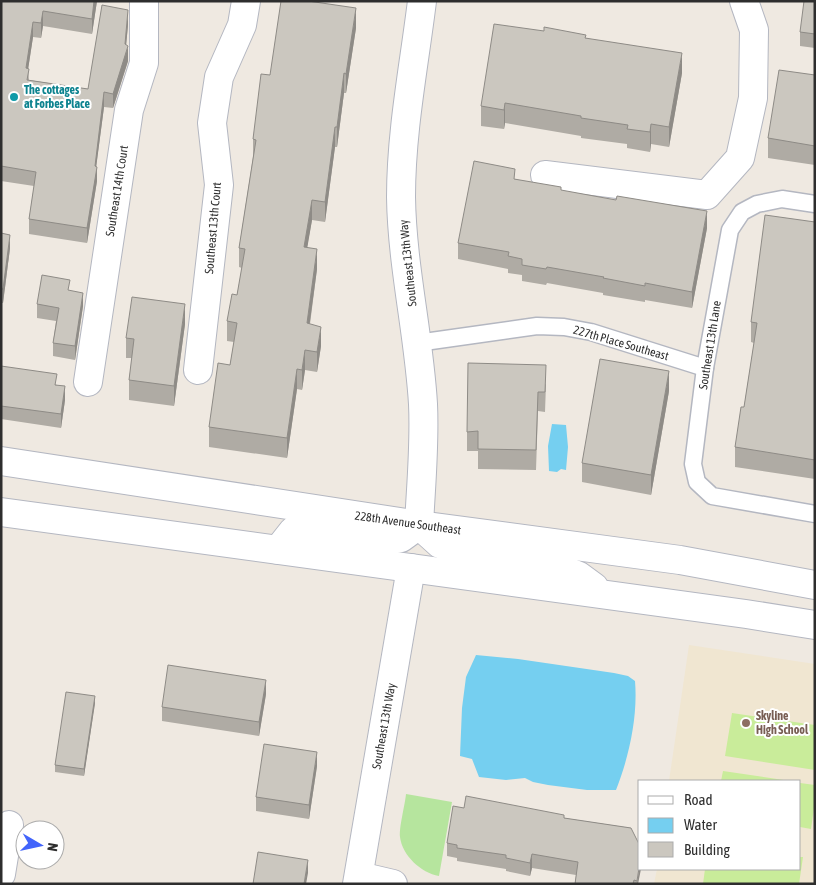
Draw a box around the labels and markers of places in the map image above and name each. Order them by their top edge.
place label: The cottages at Forbes Place [24,83,91,111]
marker: The cottages at Forbes Place [8,91,20,103]
place label: Skyline High School [756,709,809,737]
marker: Skyline High School [740,717,752,729]

